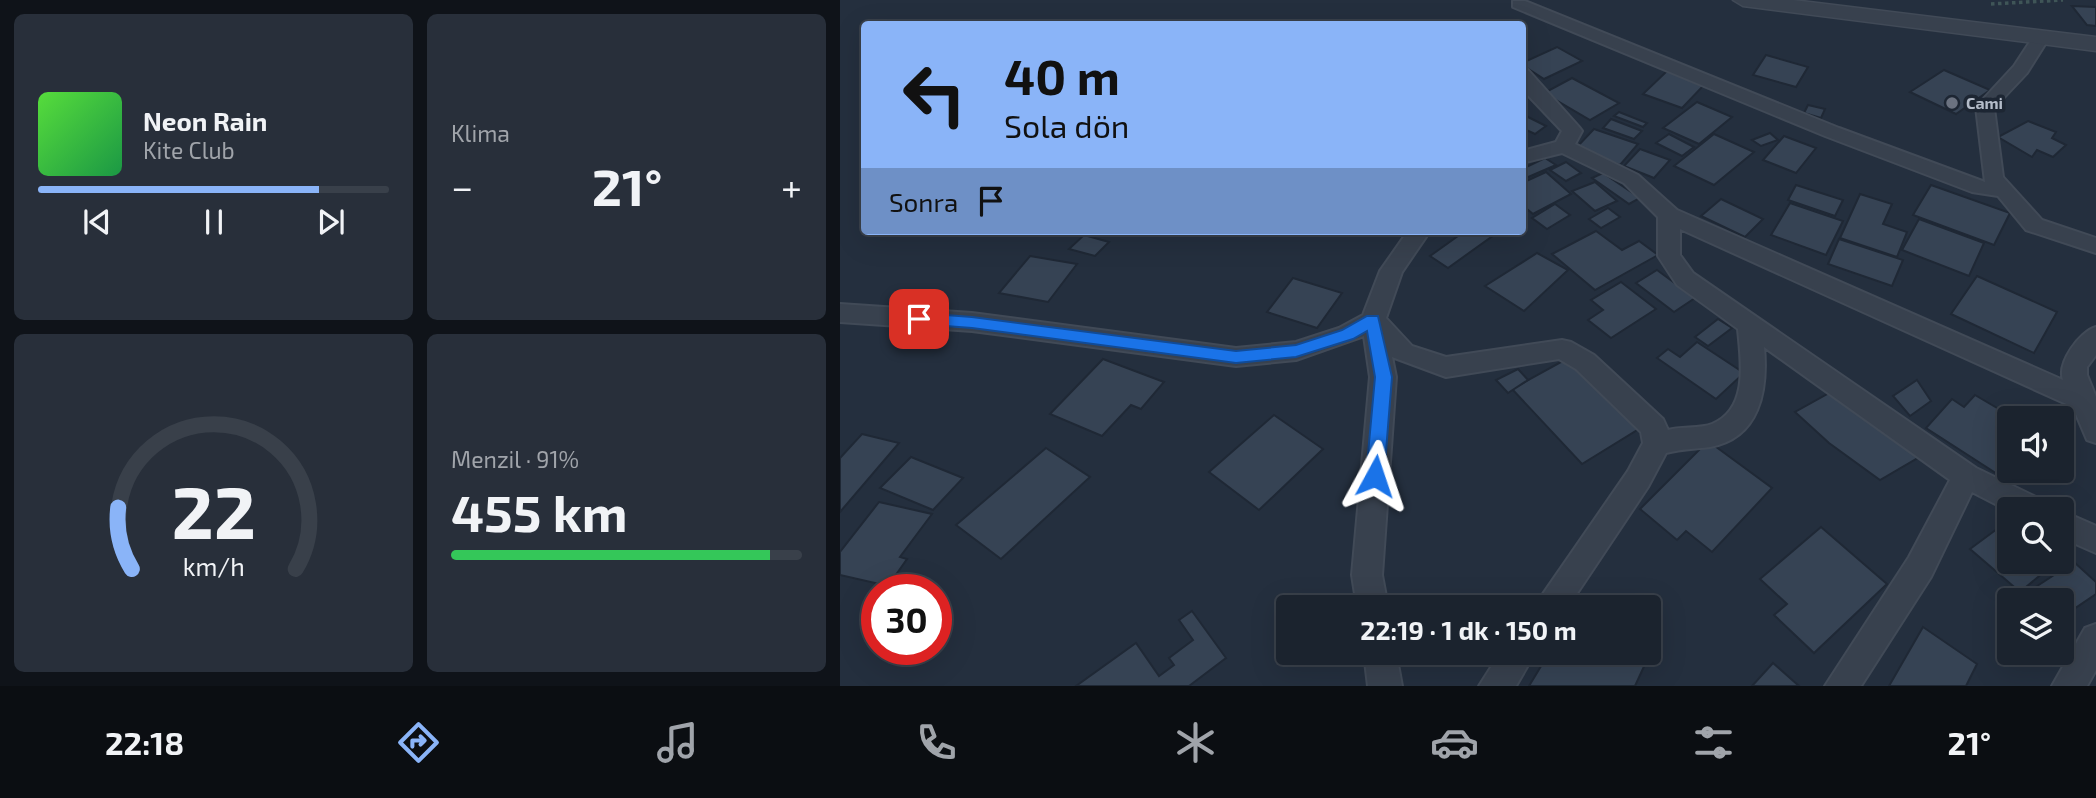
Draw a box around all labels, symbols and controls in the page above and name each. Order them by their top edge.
text: 40 m [1004,46,1120,105]
icon: left [889,49,980,140]
place label: Cami [1966,93,2003,112]
marker: Cami [1944,95,1960,111]
text: Neon Rain [143,105,268,136]
text: Sola dön [1004,106,1129,144]
text: Klima [451,119,510,147]
text: Kite Club [143,136,235,164]
text: 21° [592,154,662,216]
text: − [451,163,473,209]
text: + [781,163,802,209]
icon: arrive [972,182,1010,220]
text: Sonra [889,186,958,217]
icon: previous [78,203,116,241]
icon: pause [195,203,233,241]
icon: next [312,203,350,241]
pin [889,289,949,349]
icon: arrive [900,300,938,338]
map controls [1997,406,2074,665]
button: sound [1997,406,2074,483]
position arrow [1338,439,1412,513]
text: Menzil · 91% [451,445,579,473]
text: 22 [171,466,256,554]
text: 455 km [451,480,628,542]
button: search [1997,497,2074,574]
text: km/h [182,551,245,581]
speed limit sign: 30 [861,574,952,665]
button: layers [1997,588,2074,665]
text: 22:19 · 1 dk · 150 m [1360,614,1577,645]
icon: directions [394,718,443,767]
icon: music [653,718,702,767]
icon: phone [912,718,961,767]
icon: climate [1171,718,1220,767]
icon: car [1430,718,1479,767]
icon: filters [1689,718,1738,767]
text: 22:18 [105,723,184,761]
text: 21° [1948,723,1991,761]

